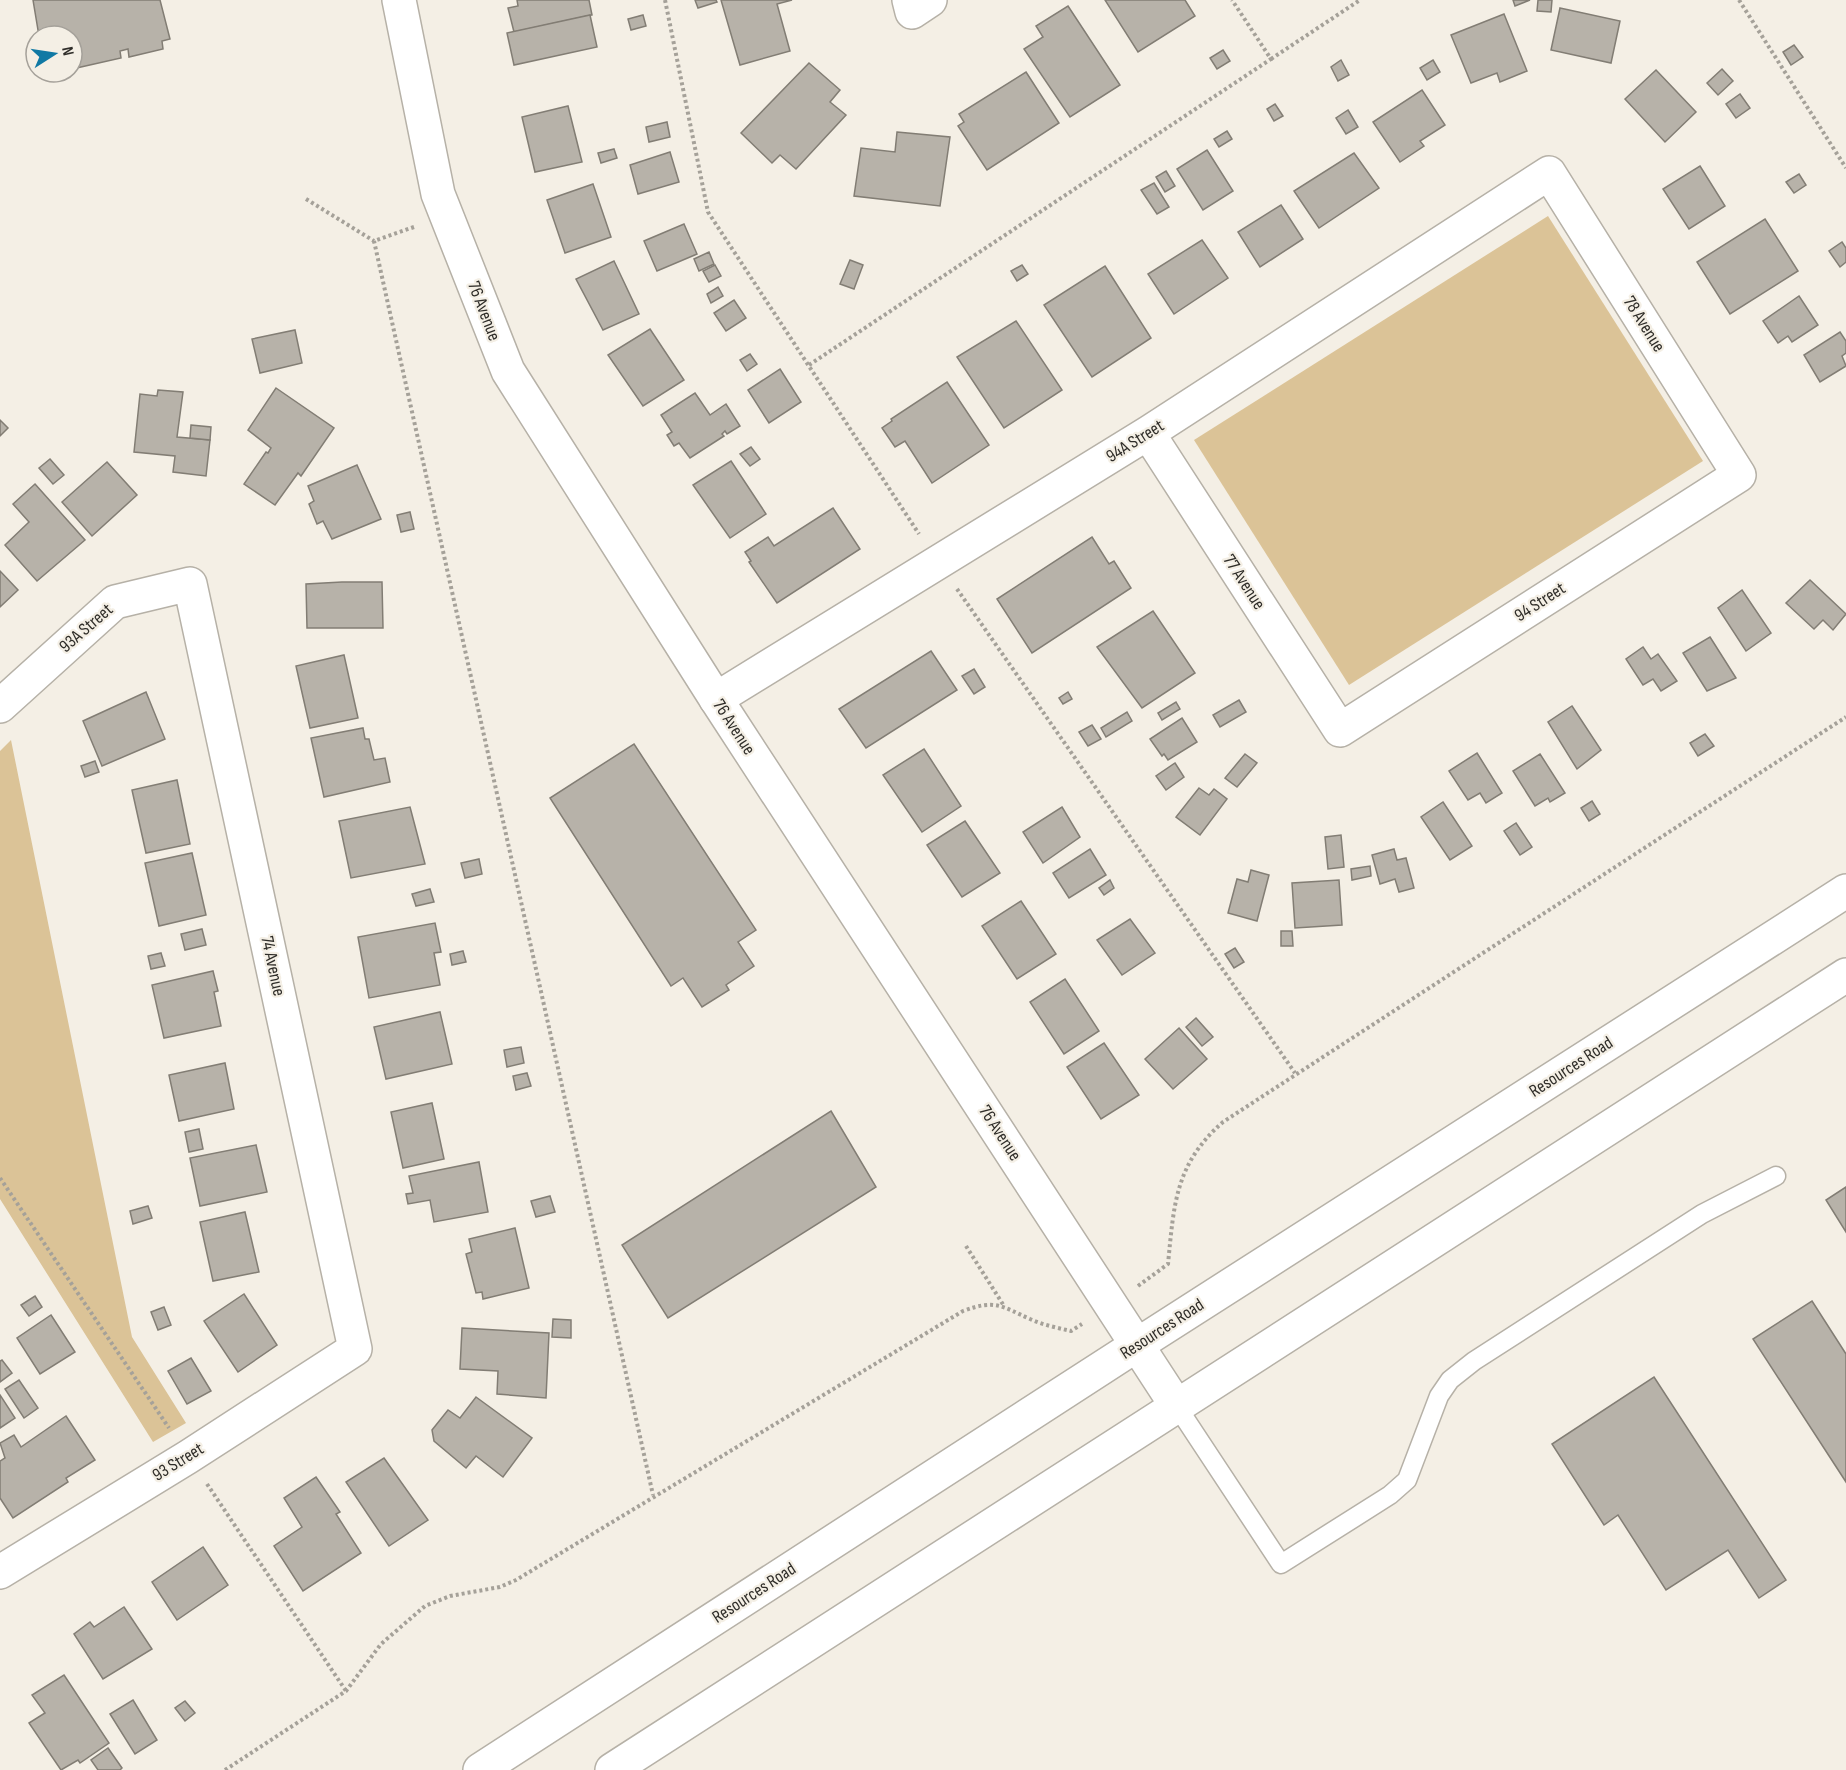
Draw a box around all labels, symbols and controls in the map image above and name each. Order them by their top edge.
north arrow [24,24,84,84]
text: N [57,45,77,57]
street label: 76 Avenue [463,278,505,344]
street label: 78 Avenue [1619,292,1669,356]
street label: 94A Street [1102,415,1168,467]
street label: 77 Avenue [1218,551,1270,613]
street label: 94 Street [1511,578,1570,626]
street label: 93A Street [55,599,117,657]
street label: 76 Avenue [708,695,760,759]
street label: 74 Avenue [256,934,290,998]
street label: Resources Road [1525,1032,1617,1102]
street label: 76 Avenue [974,1101,1026,1165]
street label: Resources Road [1116,1294,1208,1364]
street label: 93 Street [149,1438,208,1486]
street label: Resources Road [708,1558,800,1628]

